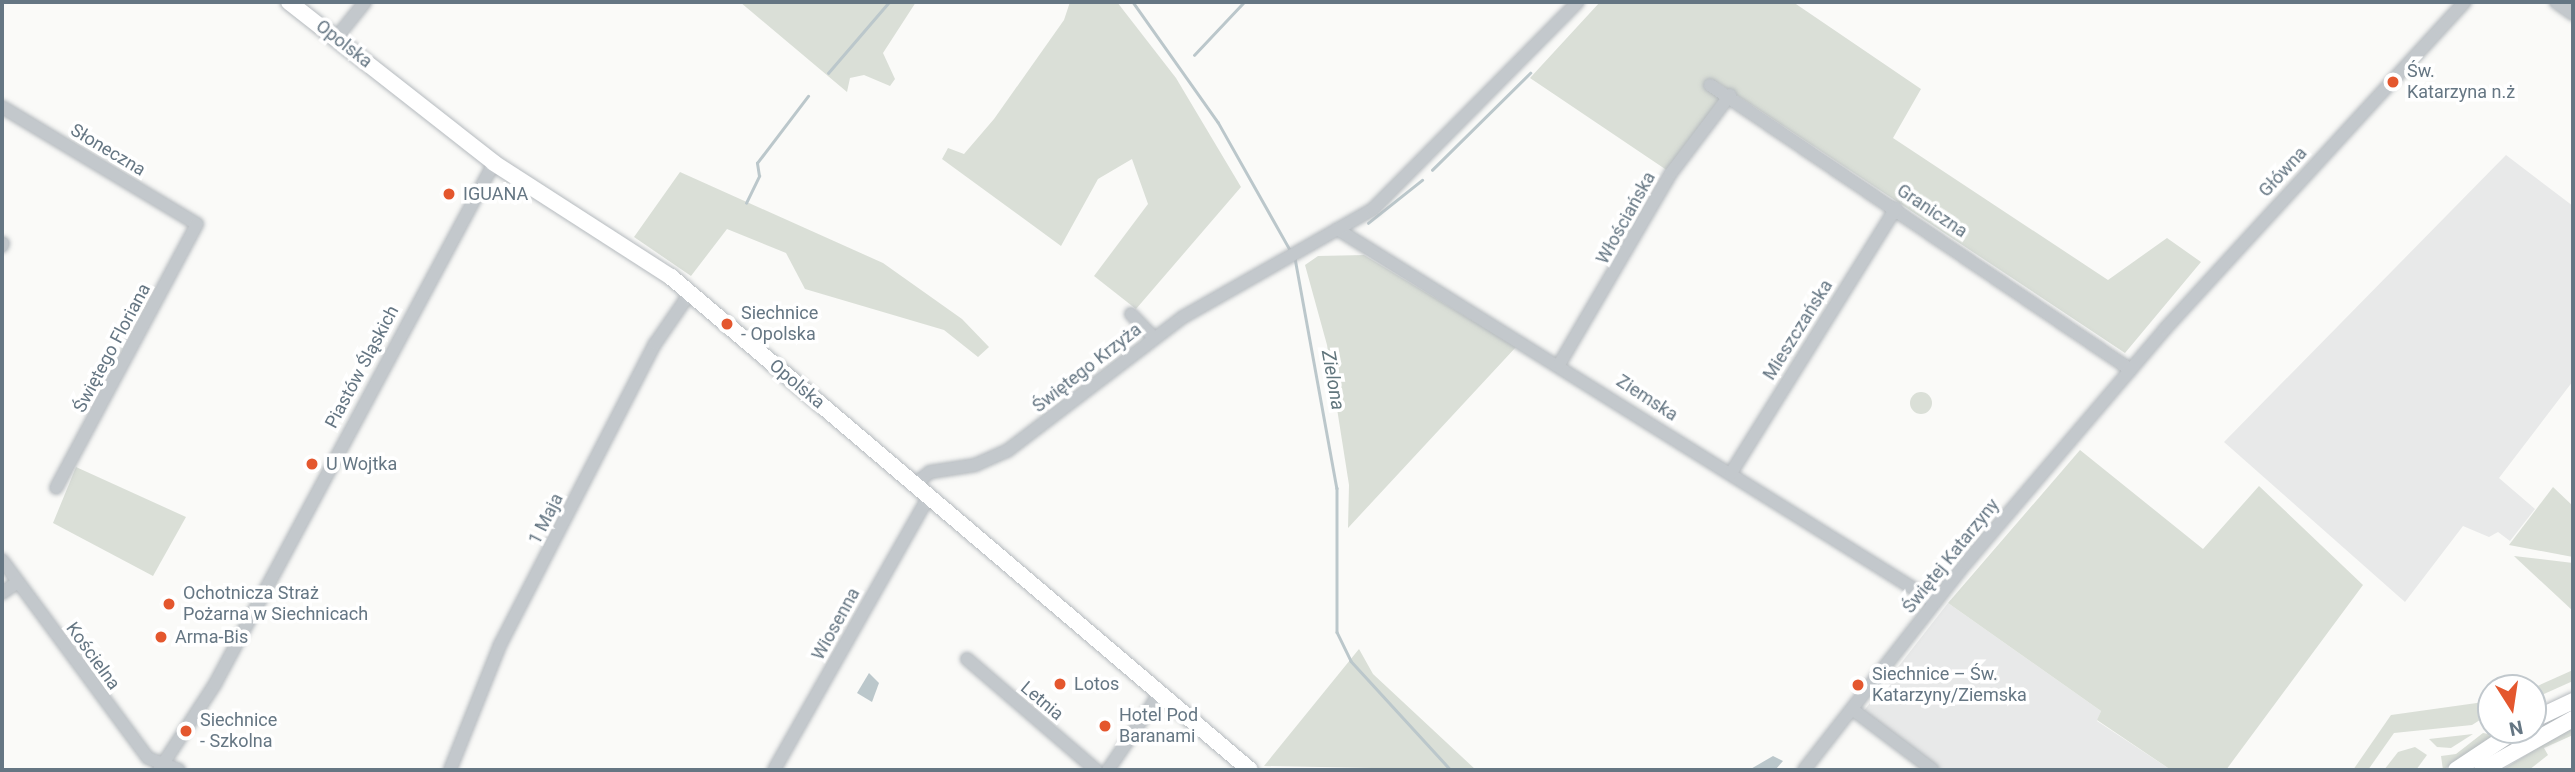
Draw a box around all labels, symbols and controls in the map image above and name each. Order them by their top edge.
street label: Opolska [312,15,376,73]
place label: Św. Katarzyna n.ż [2407,61,2515,104]
marker: Św. Katarzyna n.ż [2385,74,2401,90]
street label: Słoneczna [67,119,149,181]
street label: Główna [2254,142,2312,202]
street label: Włościańska [1592,168,1660,268]
street label: Graniczna [1893,180,1971,242]
place label: IGUANA [463,183,528,205]
marker: IGUANA [441,186,457,202]
street label: Mieszczańska [1759,276,1837,384]
street label: Świętego Floriana [69,280,155,416]
street label: Piastów Śląskich [321,302,403,432]
place label: Siechnice - Opolska [741,303,818,346]
marker: Siechnice - Opolska [719,316,735,332]
street label: Świętego Krzyża [1028,319,1146,417]
water label: Zielona [1317,348,1349,412]
street label: Opolska [765,355,829,413]
street label: Ziemska [1612,370,1682,426]
place label: U Wojtka [326,453,397,475]
marker: U Wojtka [304,456,320,472]
street label: 1 Maja [524,490,568,548]
street label: Świętej Katarzyny [1898,494,2004,618]
place label: Ochotnicza Straż Pożarna w Siechnicach [183,583,368,626]
street label: Wiosenna [807,584,865,664]
marker: Ochotnicza Straż Pożarna w Siechnicach [161,596,177,612]
street label: Kościelna [61,618,125,694]
place label: Arma-Bis [175,626,248,648]
marker: Arma-Bis [153,629,169,645]
place label: Siechnice – Św. Katarzyny/Ziemska [1872,664,2027,706]
place label: Lotos [1074,673,1119,695]
north arrow [2477,674,2547,744]
marker: Lotos [1052,676,1068,692]
street label: Letnia [1016,677,1068,725]
marker: Siechnice – Św. Katarzyny/Ziemska [1850,677,1866,693]
place label: Hotel Pod Baranami [1119,705,1198,748]
place label: Siechnice - Szkolna [200,710,277,752]
text: N [2507,715,2525,741]
marker: Hotel Pod Baranami [1097,718,1113,734]
marker: Siechnice - Szkolna [178,723,194,739]

